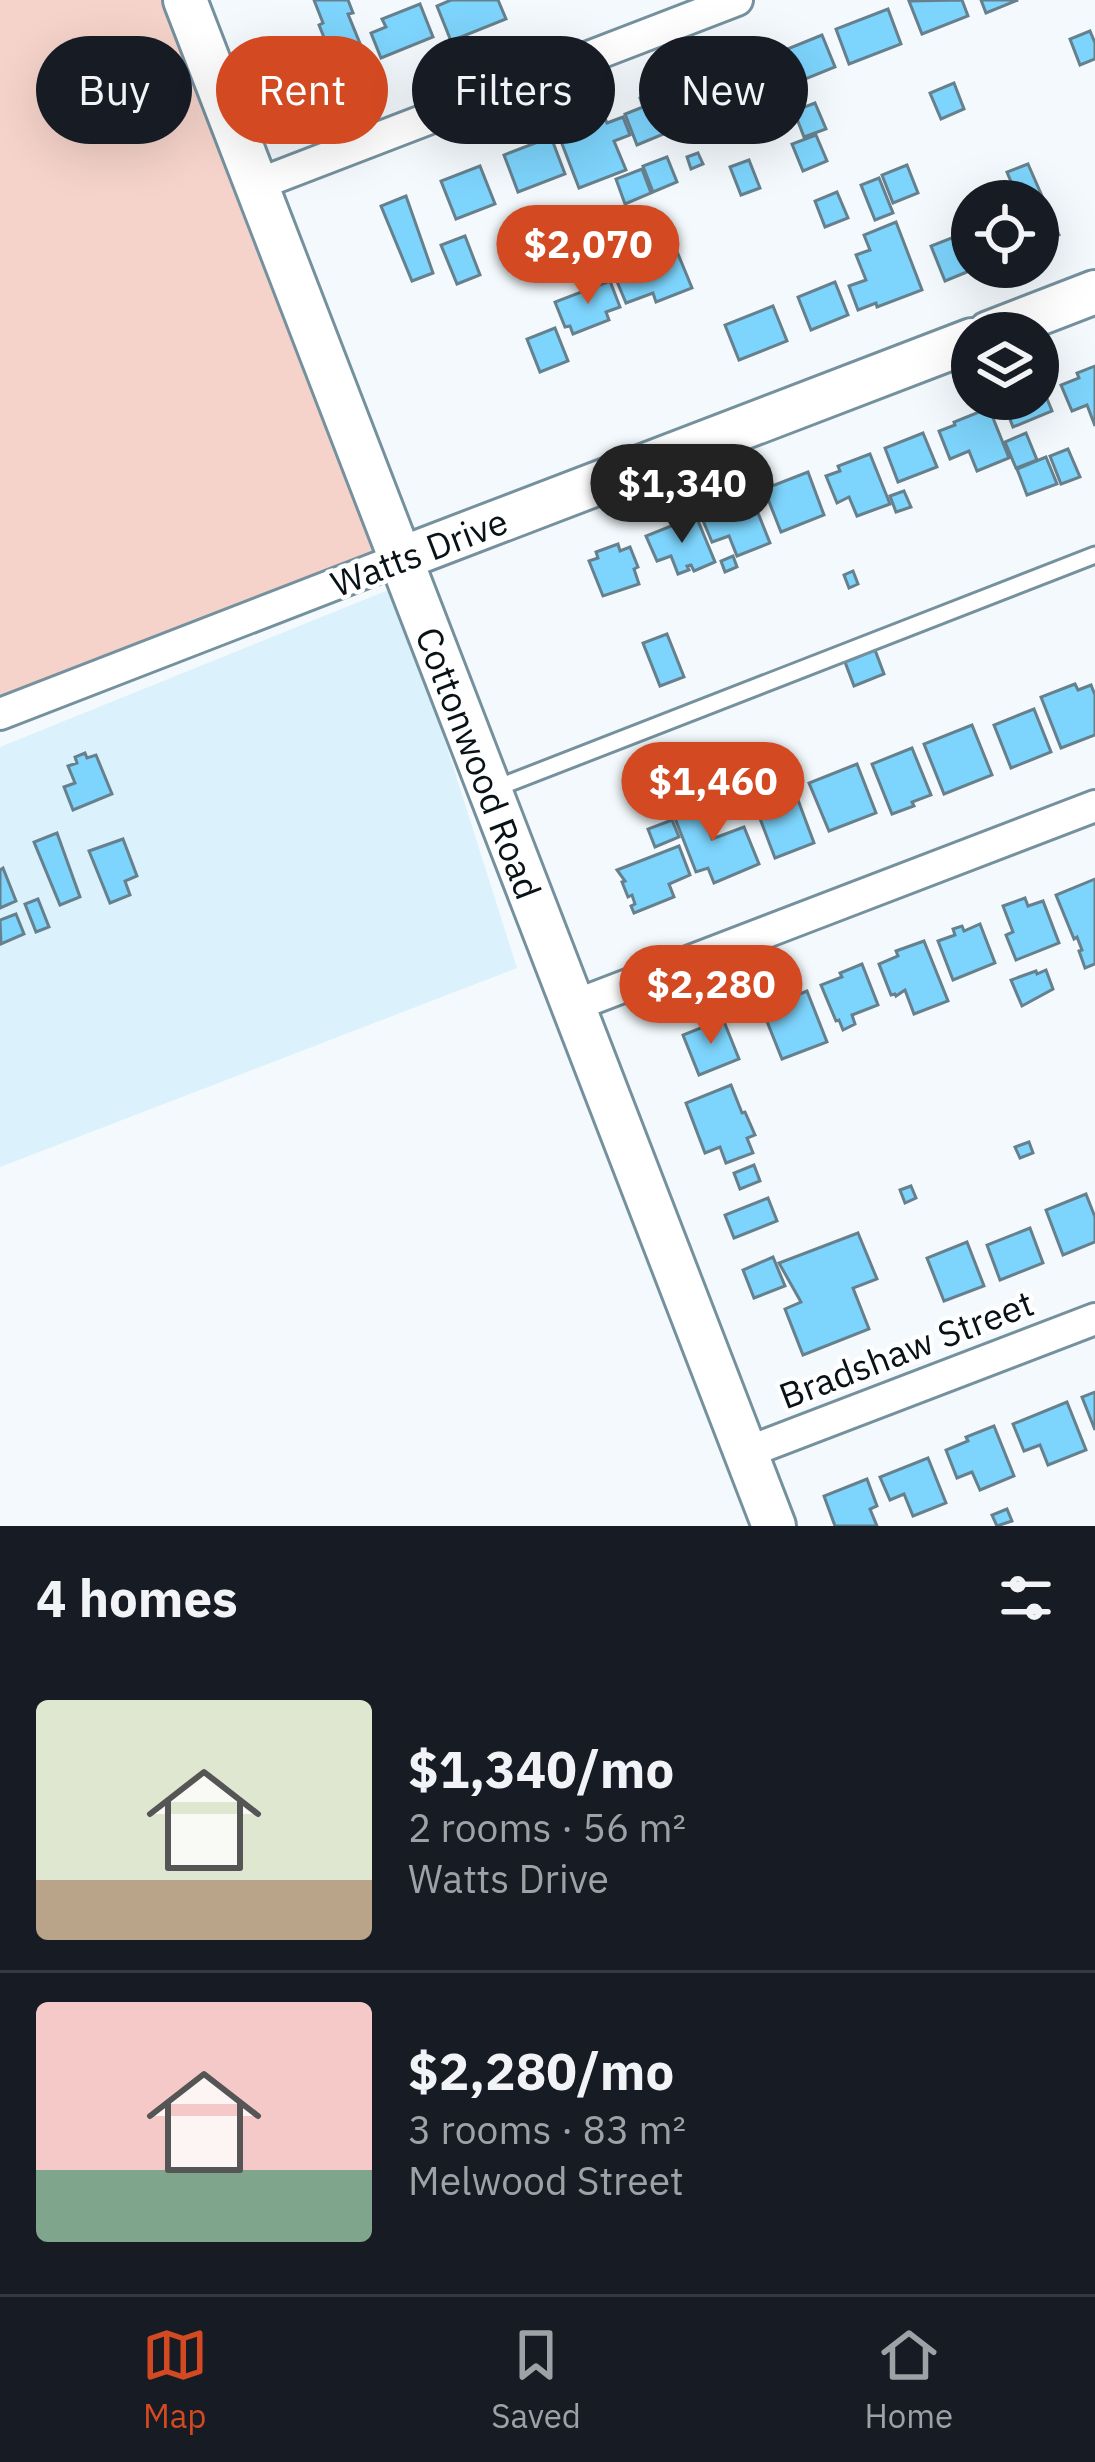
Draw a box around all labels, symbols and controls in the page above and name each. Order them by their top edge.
chip: Buy [36,36,192,144]
chip: Rent [216,36,388,144]
chip: Filters [412,36,615,144]
chip: New [639,36,808,144]
map controls [951,180,1059,420]
button: locate [951,180,1059,288]
pin: $2,070 [490,205,686,307]
text: $2,070 [523,218,653,269]
button: layers [951,312,1059,420]
pin: $1,340 [584,444,780,546]
text: $1,340 [617,457,747,508]
street label: Watts Drive [324,497,514,607]
street label: Cottonwood Road [406,620,552,906]
pin: $1,460 [615,742,811,844]
text: $1,460 [648,755,778,806]
pin: $2,280 [613,945,809,1047]
text: $2,280 [646,958,776,1009]
street label: Bradshaw Street [772,1279,1040,1419]
text: 4 homes [36,1565,238,1631]
icon: filters [993,1565,1059,1631]
text: $1,340/mo [408,1736,674,1802]
icon: home [132,1748,276,1892]
text: 2 rooms · 56 m² [408,1802,686,1853]
text: Watts Drive [408,1853,609,1904]
text: $2,280/mo [408,2038,674,2104]
icon: home [132,2050,276,2194]
text: 3 rooms · 83 m² [408,2104,686,2155]
text: Melwood Street [408,2155,684,2206]
tab: Map [142,2322,208,2437]
tab: Saved [491,2322,581,2437]
tab: Home [864,2322,953,2437]

